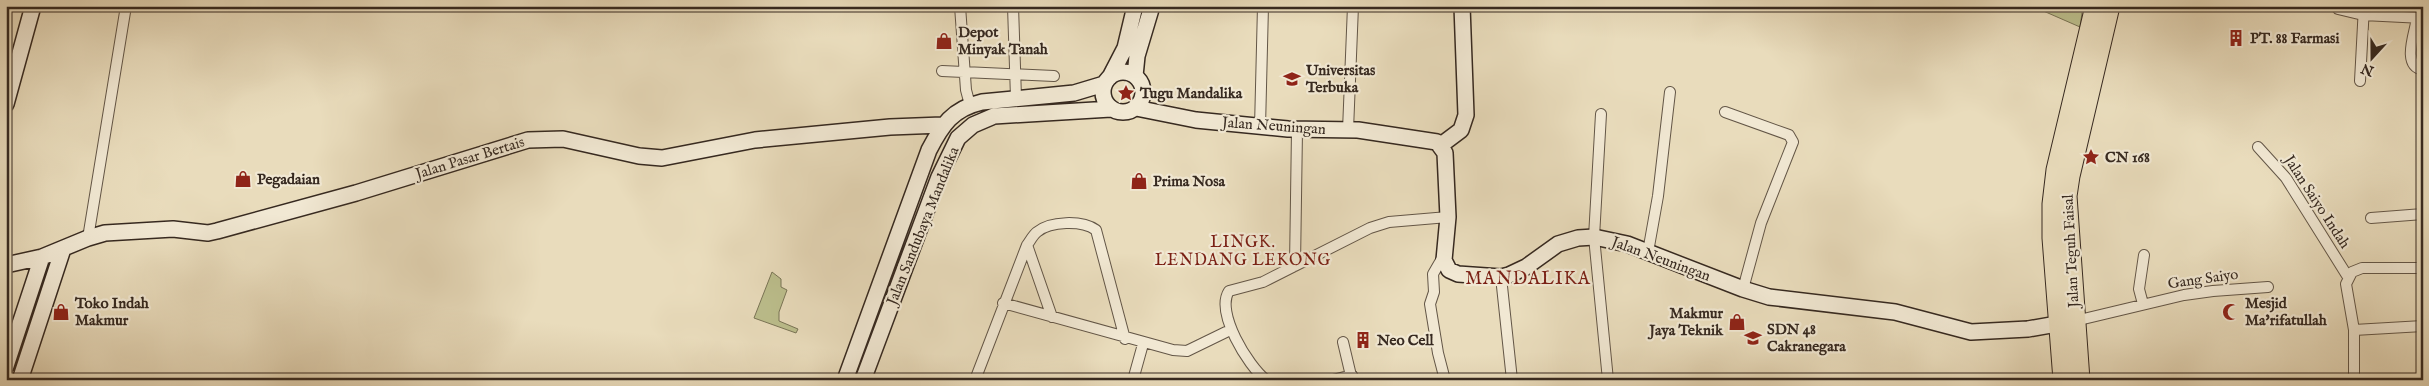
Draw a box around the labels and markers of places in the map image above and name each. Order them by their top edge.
place label: Depot Minyak Tanah [958,23,1049,59]
building icon: PT. 88 Farmasi [2226,28,2246,48]
place label: PT. 88 Farmasi [2250,29,2339,48]
shop icon: Depot Minyak Tanah [934,31,954,51]
place label: Universitas Terbuka [1305,61,1376,97]
school or university icon: Universitas Terbuka [1282,69,1302,89]
place icon: Tugu Mandalika [1116,83,1136,103]
place label: Tugu Mandalika [1139,84,1243,103]
place icon: CN 168 [2081,147,2101,167]
place label: CN 168 [2105,148,2150,167]
shop icon: Pegadaian [233,169,253,189]
place label: Pegadaian [257,170,320,189]
shop icon: Prima Nosa [1129,171,1149,191]
place label: Prima Nosa [1153,172,1225,191]
place label: Toko Indah Makmur [74,294,150,330]
place label: Mesjid Ma'rifatullah [2245,294,2328,330]
shop icon: Toko Indah Makmur [51,302,71,322]
mosque icon: Mesjid Ma'rifatullah [2221,302,2241,322]
place label: Makmur Jaya Teknik [1647,304,1724,340]
shop icon: Makmur Jaya Teknik [1727,312,1747,332]
place label: SDN 48 Cakranegara [1767,320,1846,356]
school or university icon: SDN 48 Cakranegara [1743,328,1763,348]
building icon: Neo Cell [1353,330,1373,350]
place label: Neo Cell [1376,331,1435,350]

